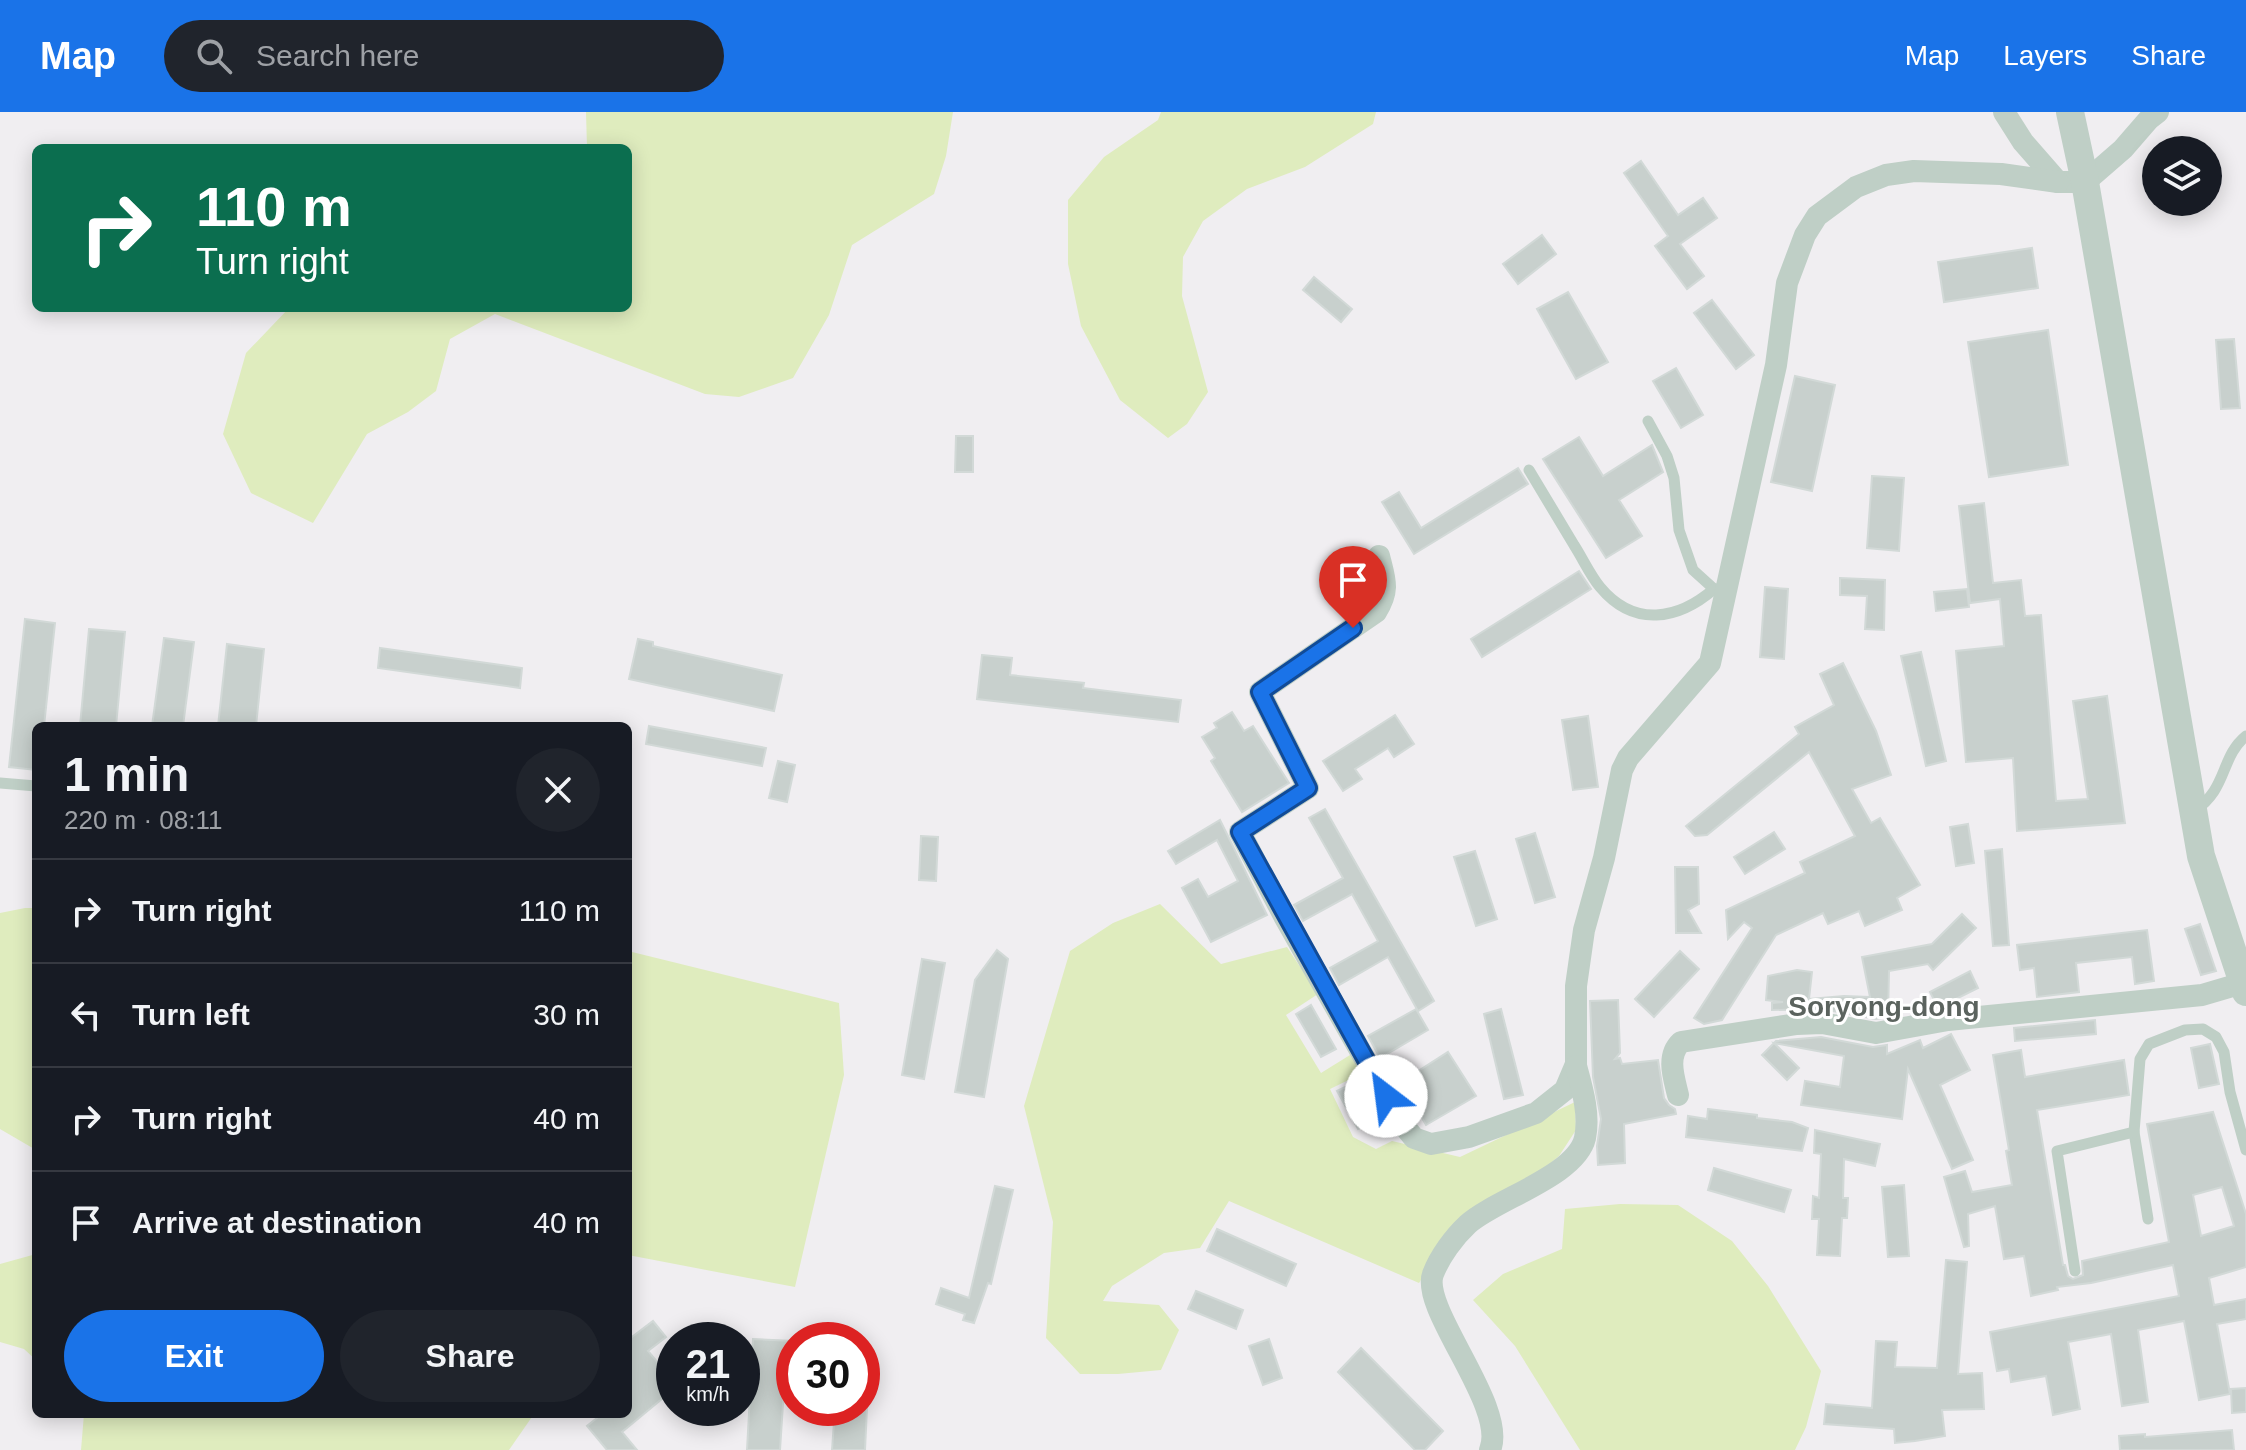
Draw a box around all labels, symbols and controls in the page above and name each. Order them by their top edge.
search box [164,20,724,92]
icon: search [192,34,236,78]
text: Map [40,35,116,77]
text: Search here [256,39,419,72]
text: Map [1905,40,1959,71]
text: Layers [2003,40,2087,71]
text: Share [2131,40,2206,71]
map controls [2142,136,2222,216]
button: layers [2142,136,2222,216]
text: 110 m [196,175,352,238]
icon: right [64,176,168,280]
text: Turn right [196,241,349,282]
pin [1319,546,1387,628]
icon: arrive [1331,558,1375,602]
text: 1 min [64,748,189,801]
button: close [516,748,600,832]
text: 220 m · 08:11 [64,805,223,835]
icon: right [64,889,108,933]
text: Turn right [132,894,271,927]
text: 110 m [519,894,600,927]
district label: Soryong-dong [1788,991,1980,1022]
icon: left [64,993,108,1037]
text: Turn left [132,998,250,1031]
text: 30 m [533,998,600,1031]
position arrow [1344,1054,1428,1138]
icon: right [64,1097,108,1141]
text: Turn right [132,1102,271,1135]
text: 40 m [533,1102,600,1135]
icon: arrive [64,1201,108,1245]
text: Arrive at destination [132,1206,422,1239]
text: 40 m [533,1206,600,1239]
button: Exit [64,1310,324,1402]
button: Share [340,1310,600,1402]
speed limit sign: 30 [776,1322,880,1426]
text: 21 [686,1342,730,1386]
text: km/h [686,1383,730,1405]

